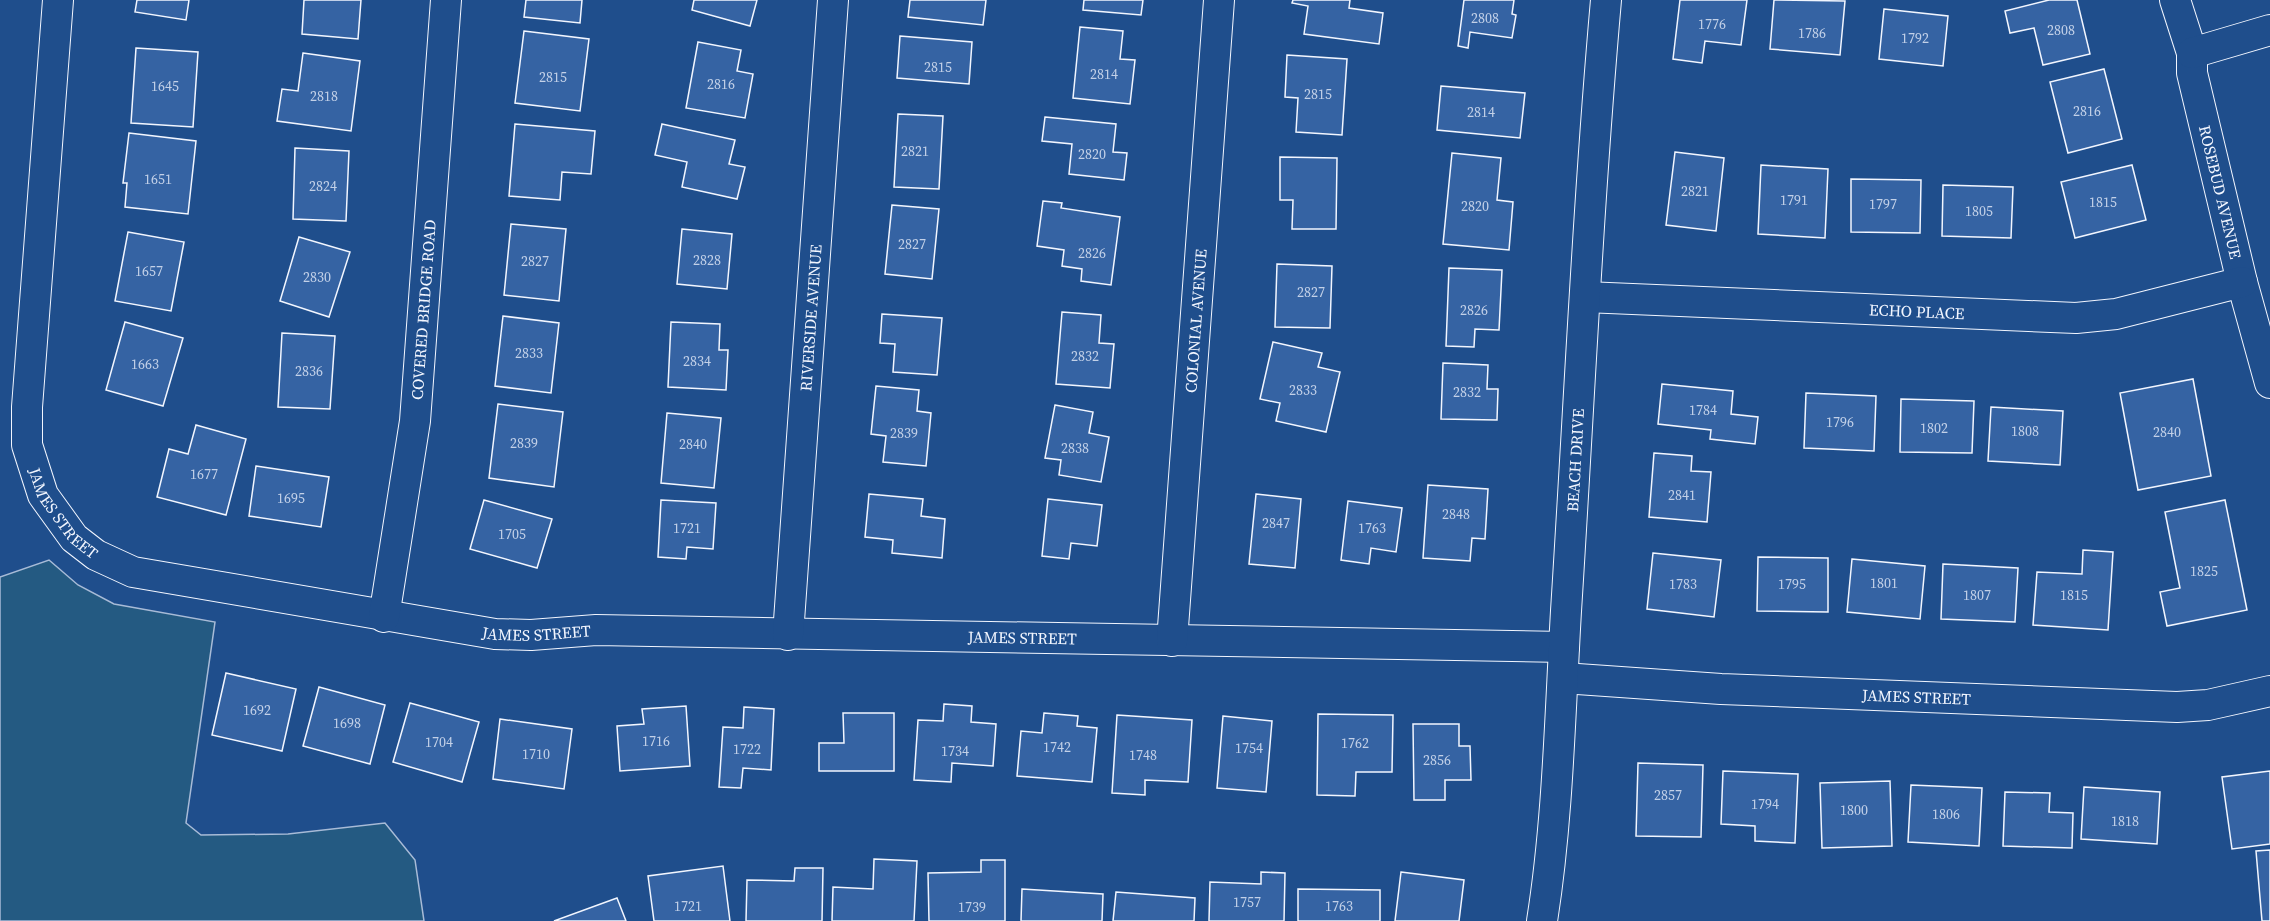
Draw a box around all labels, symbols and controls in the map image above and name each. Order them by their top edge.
house number: 2808 [1471,8,1499,28]
house number: 1776 [1698,14,1726,34]
house number: 2808 [2047,20,2075,40]
house number: 1786 [1798,23,1826,43]
house number: 1792 [1901,28,1929,48]
house number: 2815 [924,57,952,77]
house number: 2814 [1090,64,1118,84]
house number: 2815 [539,67,567,87]
house number: 2816 [707,74,735,94]
house number: 1645 [151,76,179,96]
house number: 2815 [1304,84,1332,104]
house number: 2818 [310,86,338,106]
house number: 2816 [2073,101,2101,121]
house number: 2814 [1467,102,1495,122]
street label: ROSEBUD AVENUE [2194,123,2247,261]
house number: 2821 [901,141,929,161]
house number: 2820 [1078,144,1106,164]
house number: 1651 [144,169,172,189]
house number: 2824 [309,176,337,196]
house number: 2821 [1681,181,1709,201]
house number: 1791 [1780,190,1808,210]
house number: 1815 [2089,192,2117,212]
house number: 1797 [1869,194,1897,214]
house number: 2820 [1461,196,1489,216]
house number: 1805 [1965,201,1993,221]
street label: COVERED BRIDGE ROAD [406,219,441,401]
house number: 2827 [898,234,926,254]
street label: RIVERSIDE AVENUE [794,243,827,392]
house number: 2826 [1078,243,1106,263]
street label: COLONIAL AVENUE [1179,248,1212,394]
house number: 2828 [693,250,721,270]
house number: 2827 [521,251,549,271]
house number: 1657 [135,261,163,281]
house number: 2830 [303,267,331,287]
house number: 2827 [1297,282,1325,302]
street label: ECHO PLACE [1868,298,1965,324]
house number: 2826 [1460,300,1488,320]
house number: 2833 [515,343,543,363]
house number: 2832 [1071,346,1099,366]
house number: 2834 [683,351,711,371]
house number: 1663 [131,354,159,374]
house number: 2836 [295,361,323,381]
house number: 2833 [1289,380,1317,400]
house number: 2832 [1453,382,1481,402]
house number: 1784 [1689,400,1717,420]
street label: BEACH DRIVE [1561,408,1589,513]
house number: 1796 [1826,412,1854,432]
house number: 1802 [1920,418,1948,438]
house number: 1808 [2011,421,2039,441]
house number: 2840 [2153,422,2181,442]
house number: 2839 [890,423,918,443]
house number: 2839 [510,433,538,453]
house number: 2840 [679,434,707,454]
house number: 2838 [1061,438,1089,458]
street label: JAMES STREET [24,464,103,564]
house number: 1677 [190,464,218,484]
house number: 2841 [1668,485,1696,505]
house number: 1695 [277,488,305,508]
house number: 2848 [1442,504,1470,524]
house number: 2847 [1262,513,1290,533]
house number: 1721 [673,518,701,538]
house number: 1763 [1358,518,1386,538]
house number: 1705 [498,524,526,544]
house number: 1825 [2190,561,2218,581]
house number: 1801 [1870,573,1898,593]
house number: 1783 [1669,574,1697,594]
house number: 1795 [1778,574,1806,594]
house number: 1807 [1963,585,1991,605]
house number: 1815 [2060,585,2088,605]
street label: JAMES STREET [479,619,592,646]
street label: JAMES STREET [967,626,1077,649]
street label: JAMES STREET [1861,684,1972,710]
house number: 1692 [243,700,271,720]
house number: 1698 [333,713,361,733]
house number: 1716 [642,731,670,751]
house number: 1704 [425,732,453,752]
house number: 1762 [1341,733,1369,753]
house number: 1742 [1043,737,1071,757]
house number: 1754 [1235,738,1263,758]
house number: 1722 [733,739,761,759]
house number: 1734 [941,741,969,761]
house number: 1710 [522,744,550,764]
house number: 1748 [1129,745,1157,765]
house number: 2856 [1423,750,1451,770]
house number: 2857 [1654,785,1682,805]
house number: 1794 [1751,794,1779,814]
house number: 1800 [1840,800,1868,820]
house number: 1806 [1932,804,1960,824]
house number: 1818 [2111,811,2139,831]
house number: 1757 [1233,892,1261,912]
house number: 1721 [674,896,702,916]
house number: 1763 [1325,896,1353,916]
house number: 1739 [958,897,986,917]

